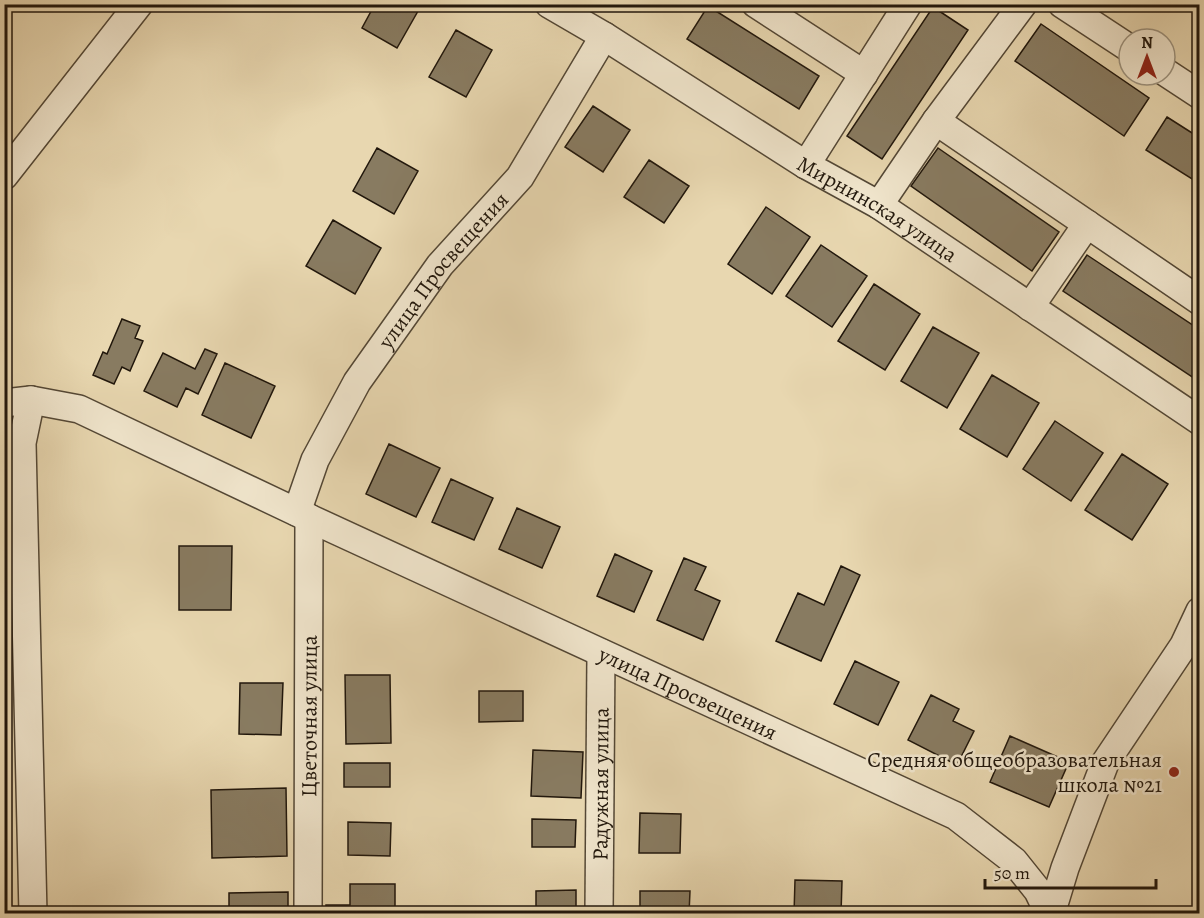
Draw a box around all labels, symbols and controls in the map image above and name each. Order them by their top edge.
north arrow [1117,27,1177,87]
text: N [1141,32,1153,54]
street label: Мирнинская улица [791,149,964,270]
street label: улица Просвещения [371,186,516,356]
street label: Цветочная улица [294,634,325,797]
street label: улица Просвещения [593,639,782,748]
street label: Радужная улица [585,706,617,861]
place label: Средняя общеобразовательная школа №21 [867,745,1162,800]
marker: Средняя общеобразовательная школа №21 [1167,765,1181,779]
scale bar [985,852,1156,890]
text: 50 m [994,861,1030,885]

